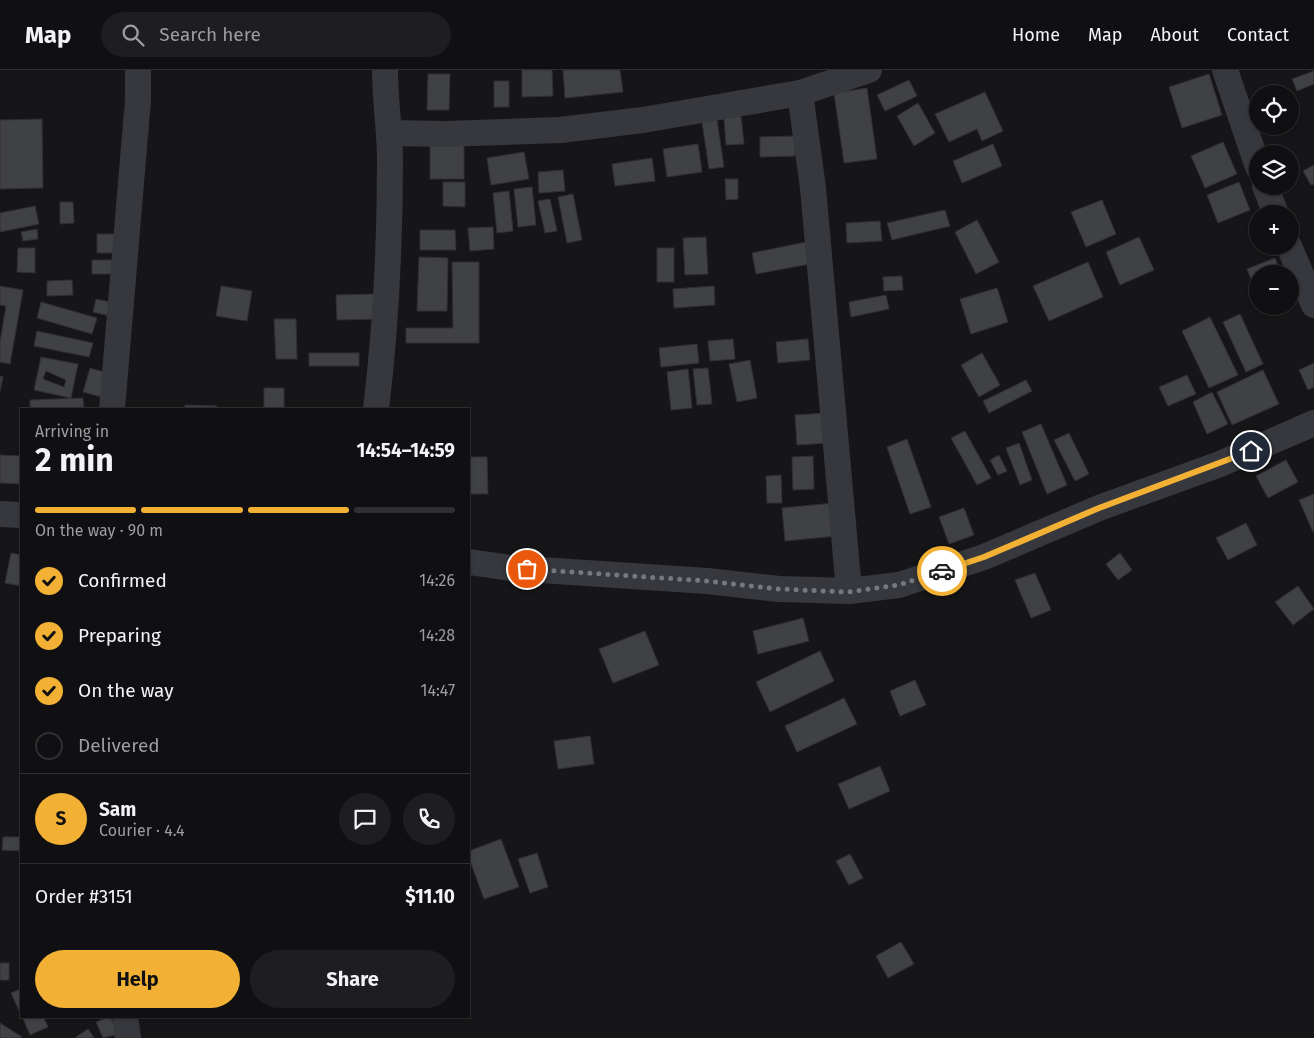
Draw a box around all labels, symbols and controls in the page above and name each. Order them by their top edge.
search box [101,12,451,57]
text: Map [25,21,71,49]
icon: search [119,21,147,49]
text: Search here [159,23,261,46]
text: Home [1012,24,1060,46]
text: Map [1088,24,1122,46]
text: About [1150,24,1199,46]
text: Contact [1227,24,1289,46]
map controls [1249,85,1299,315]
button: locate [1249,85,1299,135]
button: layers [1249,145,1299,195]
button: + [1249,205,1299,255]
button: − [1249,265,1299,315]
text: Arriving in [35,422,109,441]
pin [1230,430,1272,472]
icon: home [1237,437,1265,465]
text: 14:54–14:59 [356,439,455,462]
text: 2 min [35,441,114,479]
text: On the way · 90 m [35,521,163,540]
courier [917,546,967,596]
pin [506,548,548,590]
icon: bag [513,555,541,583]
icon: car [928,557,956,585]
icon: check [35,567,63,595]
text: Confirmed [78,569,167,592]
text: 14:26 [419,571,455,590]
icon: check [35,622,63,650]
text: Preparing [78,624,161,647]
text: 14:28 [419,626,455,645]
icon: check [35,677,63,705]
text: On the way [78,679,174,702]
text: 14:47 [421,681,455,700]
text: Delivered [78,734,160,757]
button: chat [339,793,391,845]
button: phone [403,793,455,845]
text: Sam [99,798,136,821]
text: S [56,807,66,830]
text: Courier · 4.4 [99,821,185,840]
text: Order #3151 [35,885,133,908]
text: $11.10 [405,885,455,908]
button: Help [35,950,240,1008]
button: Share [250,950,455,1008]

